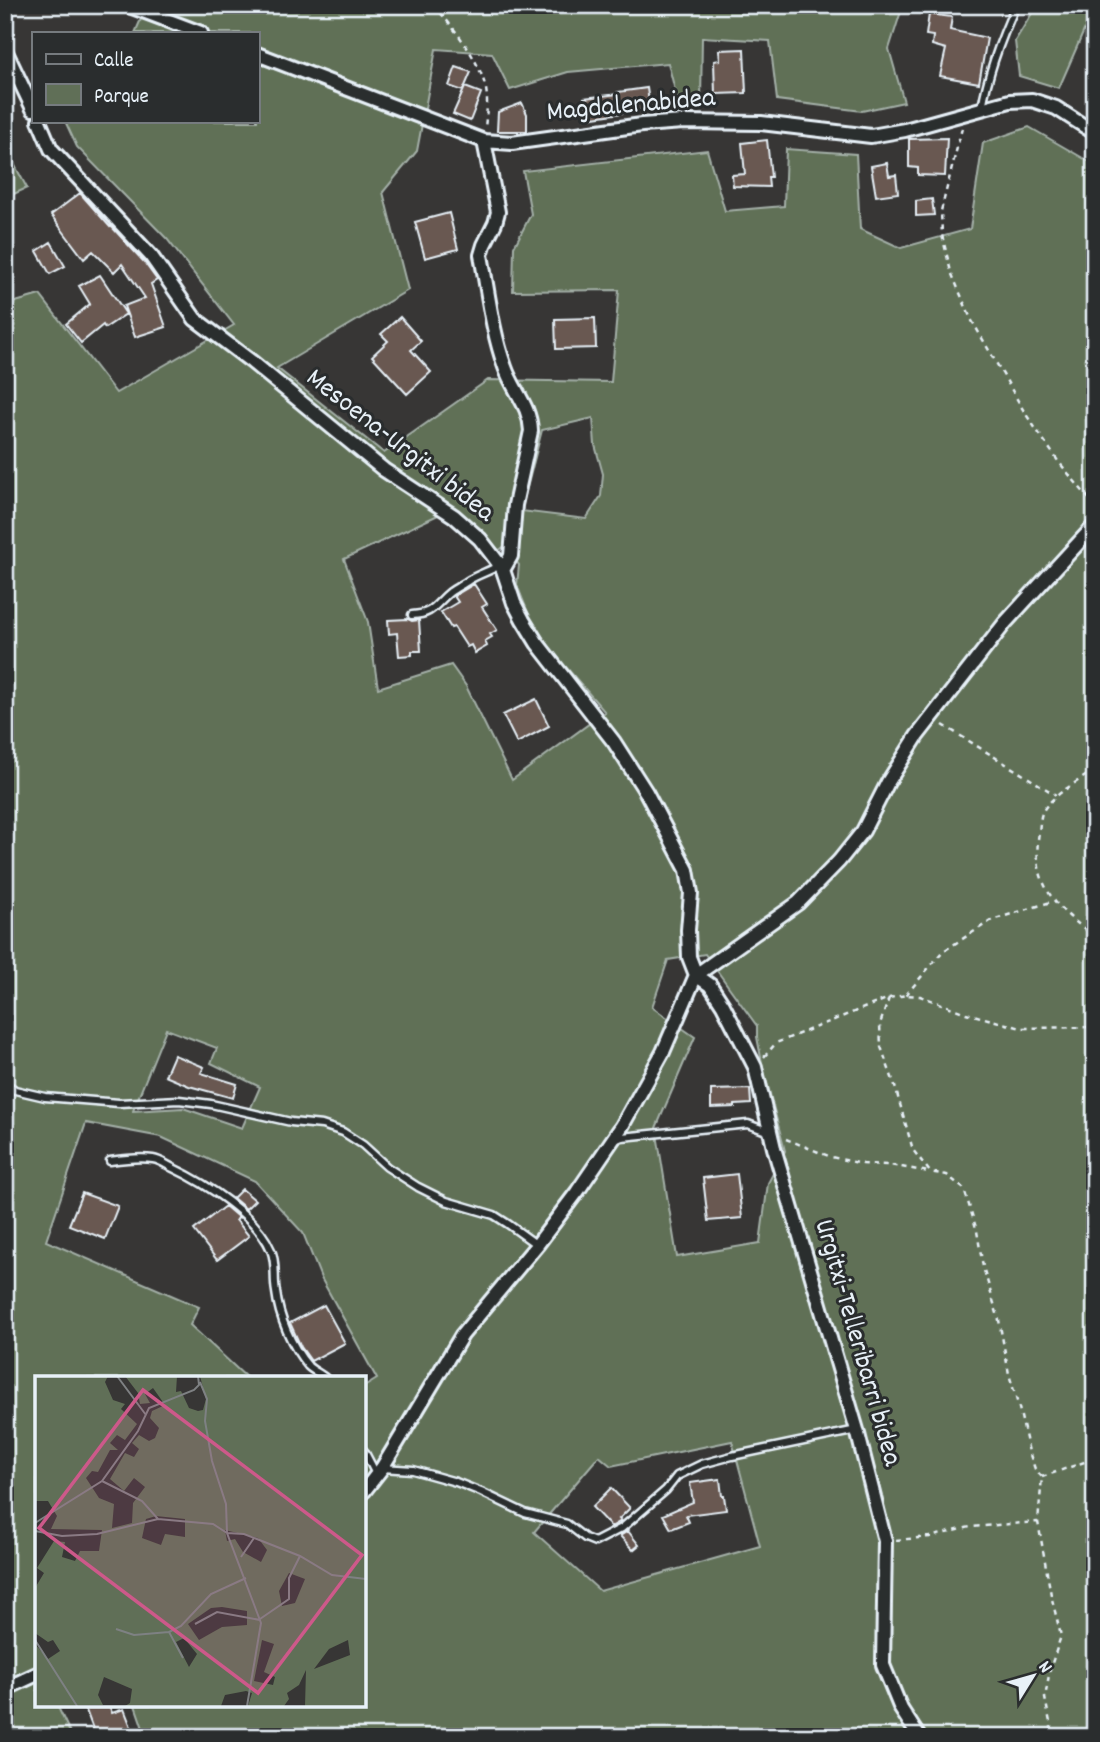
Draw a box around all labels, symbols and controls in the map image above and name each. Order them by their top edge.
legend [32,32,259,122]
text: Calle [94,47,133,77]
street label: Magdalenabidea [545,80,718,134]
text: Parque [94,83,149,113]
street label: Mesoena-Urgitxi bidea [296,360,503,534]
street label: Urgitxi-Telleribarri bidea [802,1215,911,1472]
inset map [35,1376,366,1707]
north arrow [998,1640,1068,1710]
text: N [1030,1656,1057,1680]

